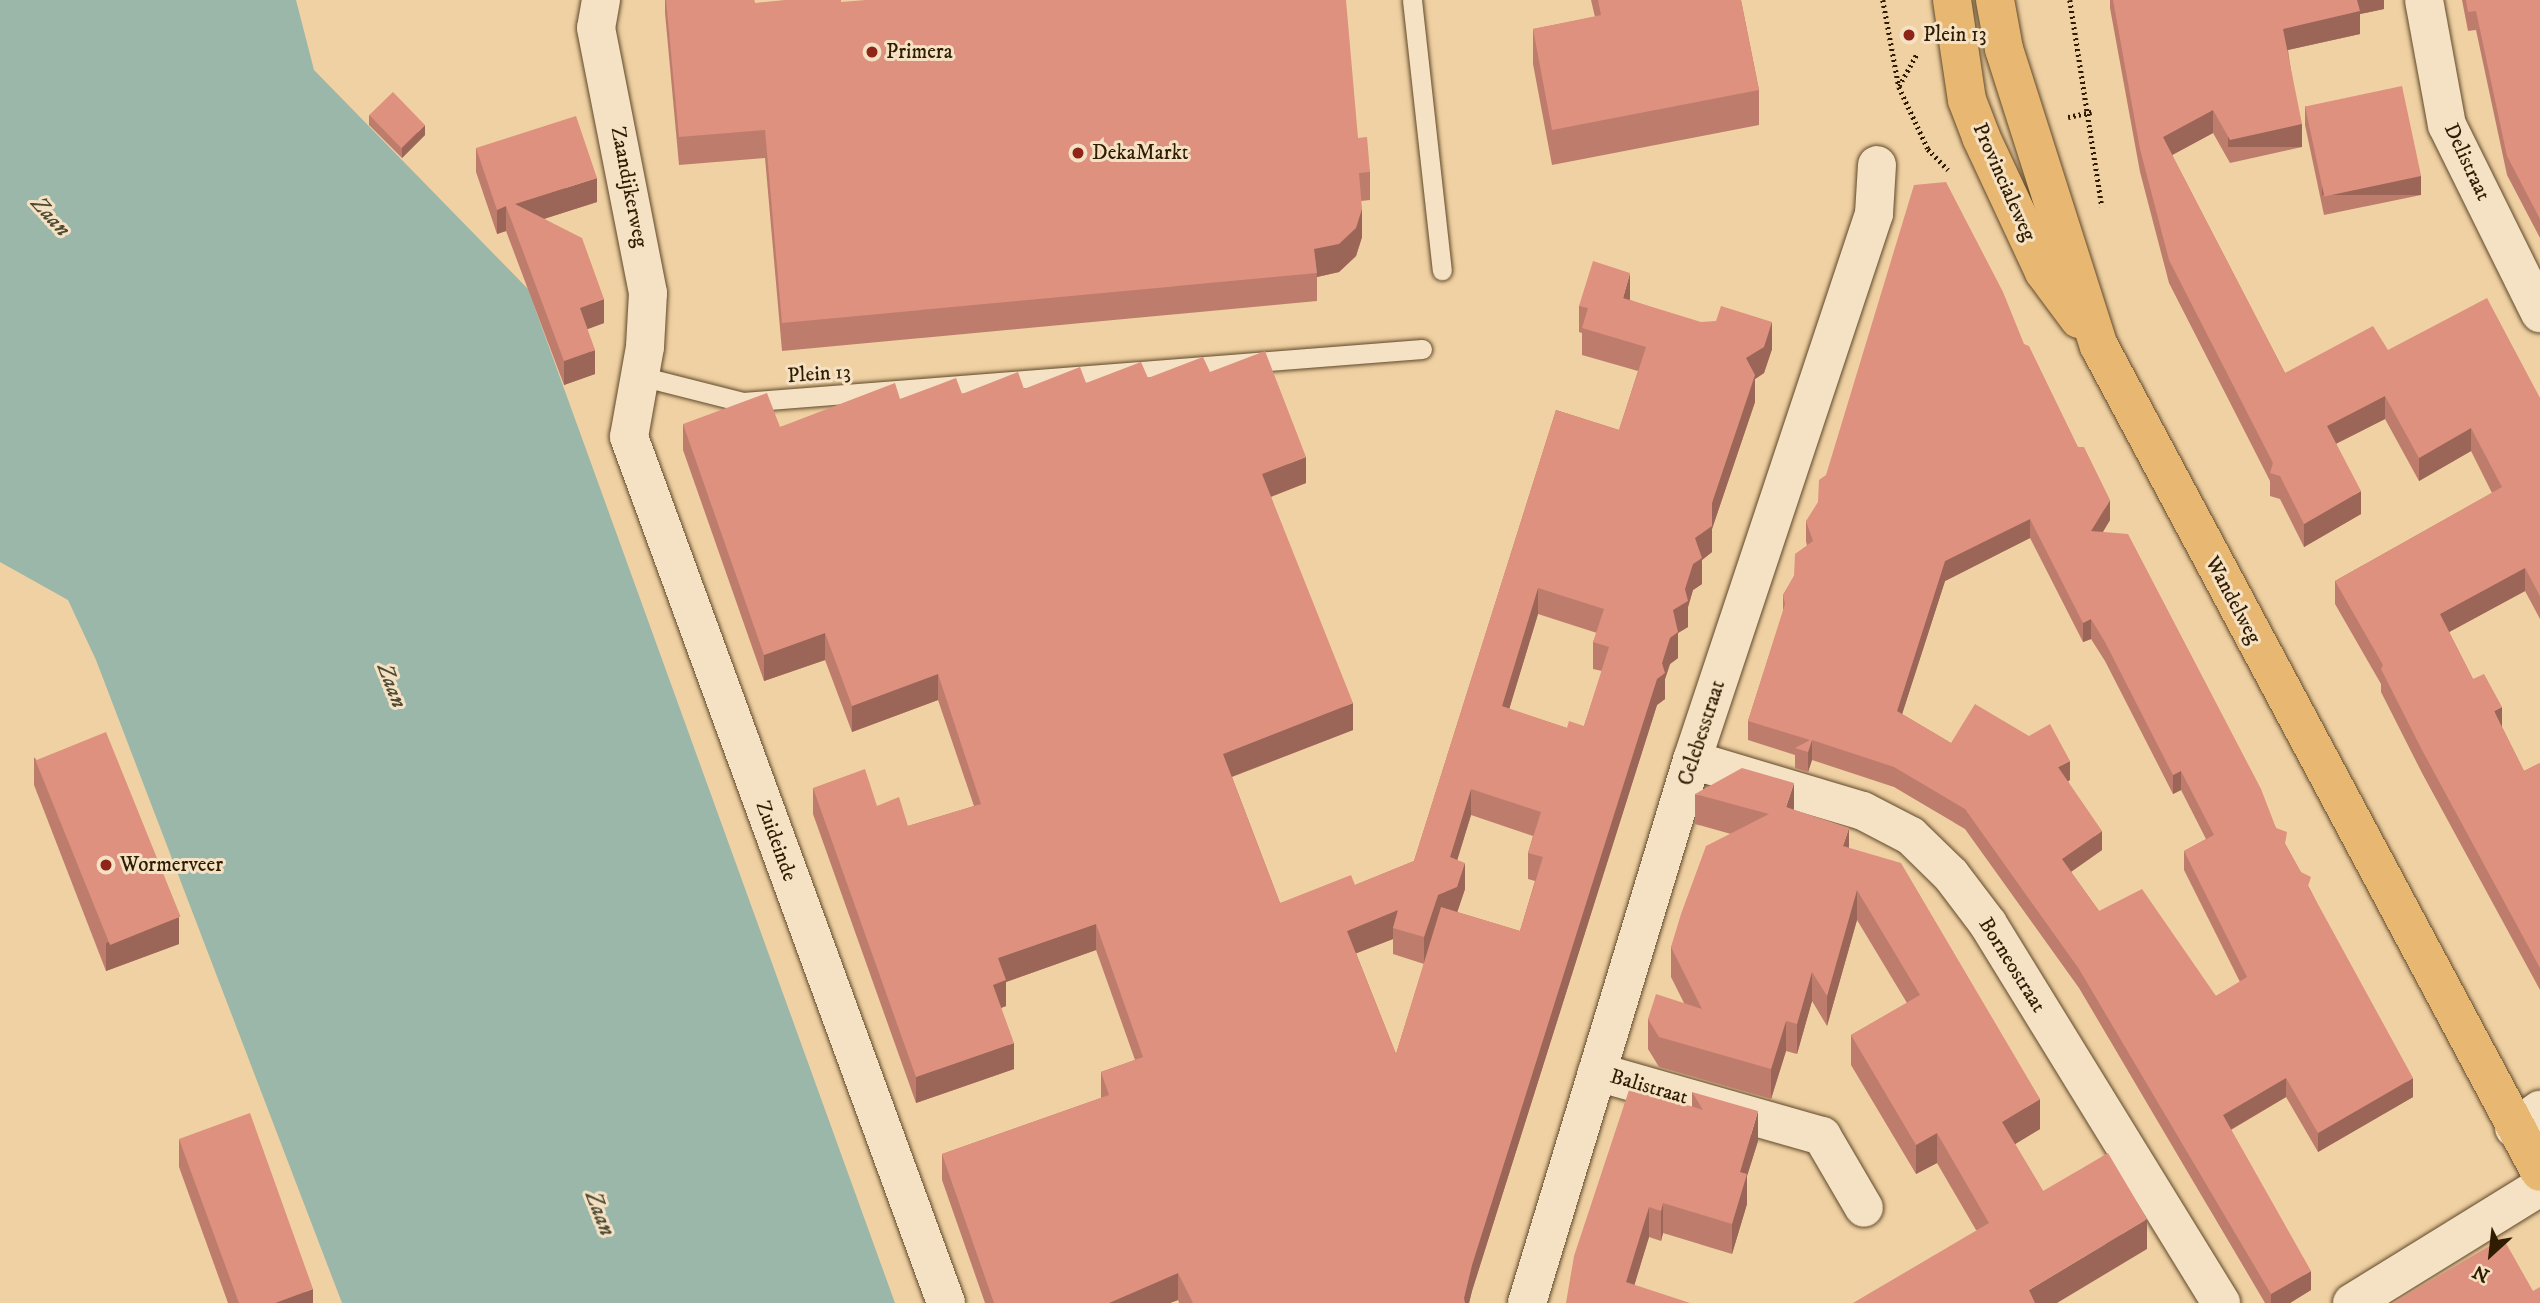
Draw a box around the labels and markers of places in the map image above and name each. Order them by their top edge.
place label: Plein 13 [1923,22,1986,48]
marker: Plein 13 [1901,27,1917,43]
place label: Primera [886,39,953,65]
marker: Primera [864,44,880,60]
place label: DekaMarkt [1092,140,1189,166]
marker: DekaMarkt [1070,145,1086,161]
place label: Wormerveer [120,852,223,878]
marker: Wormerveer [98,857,114,873]

